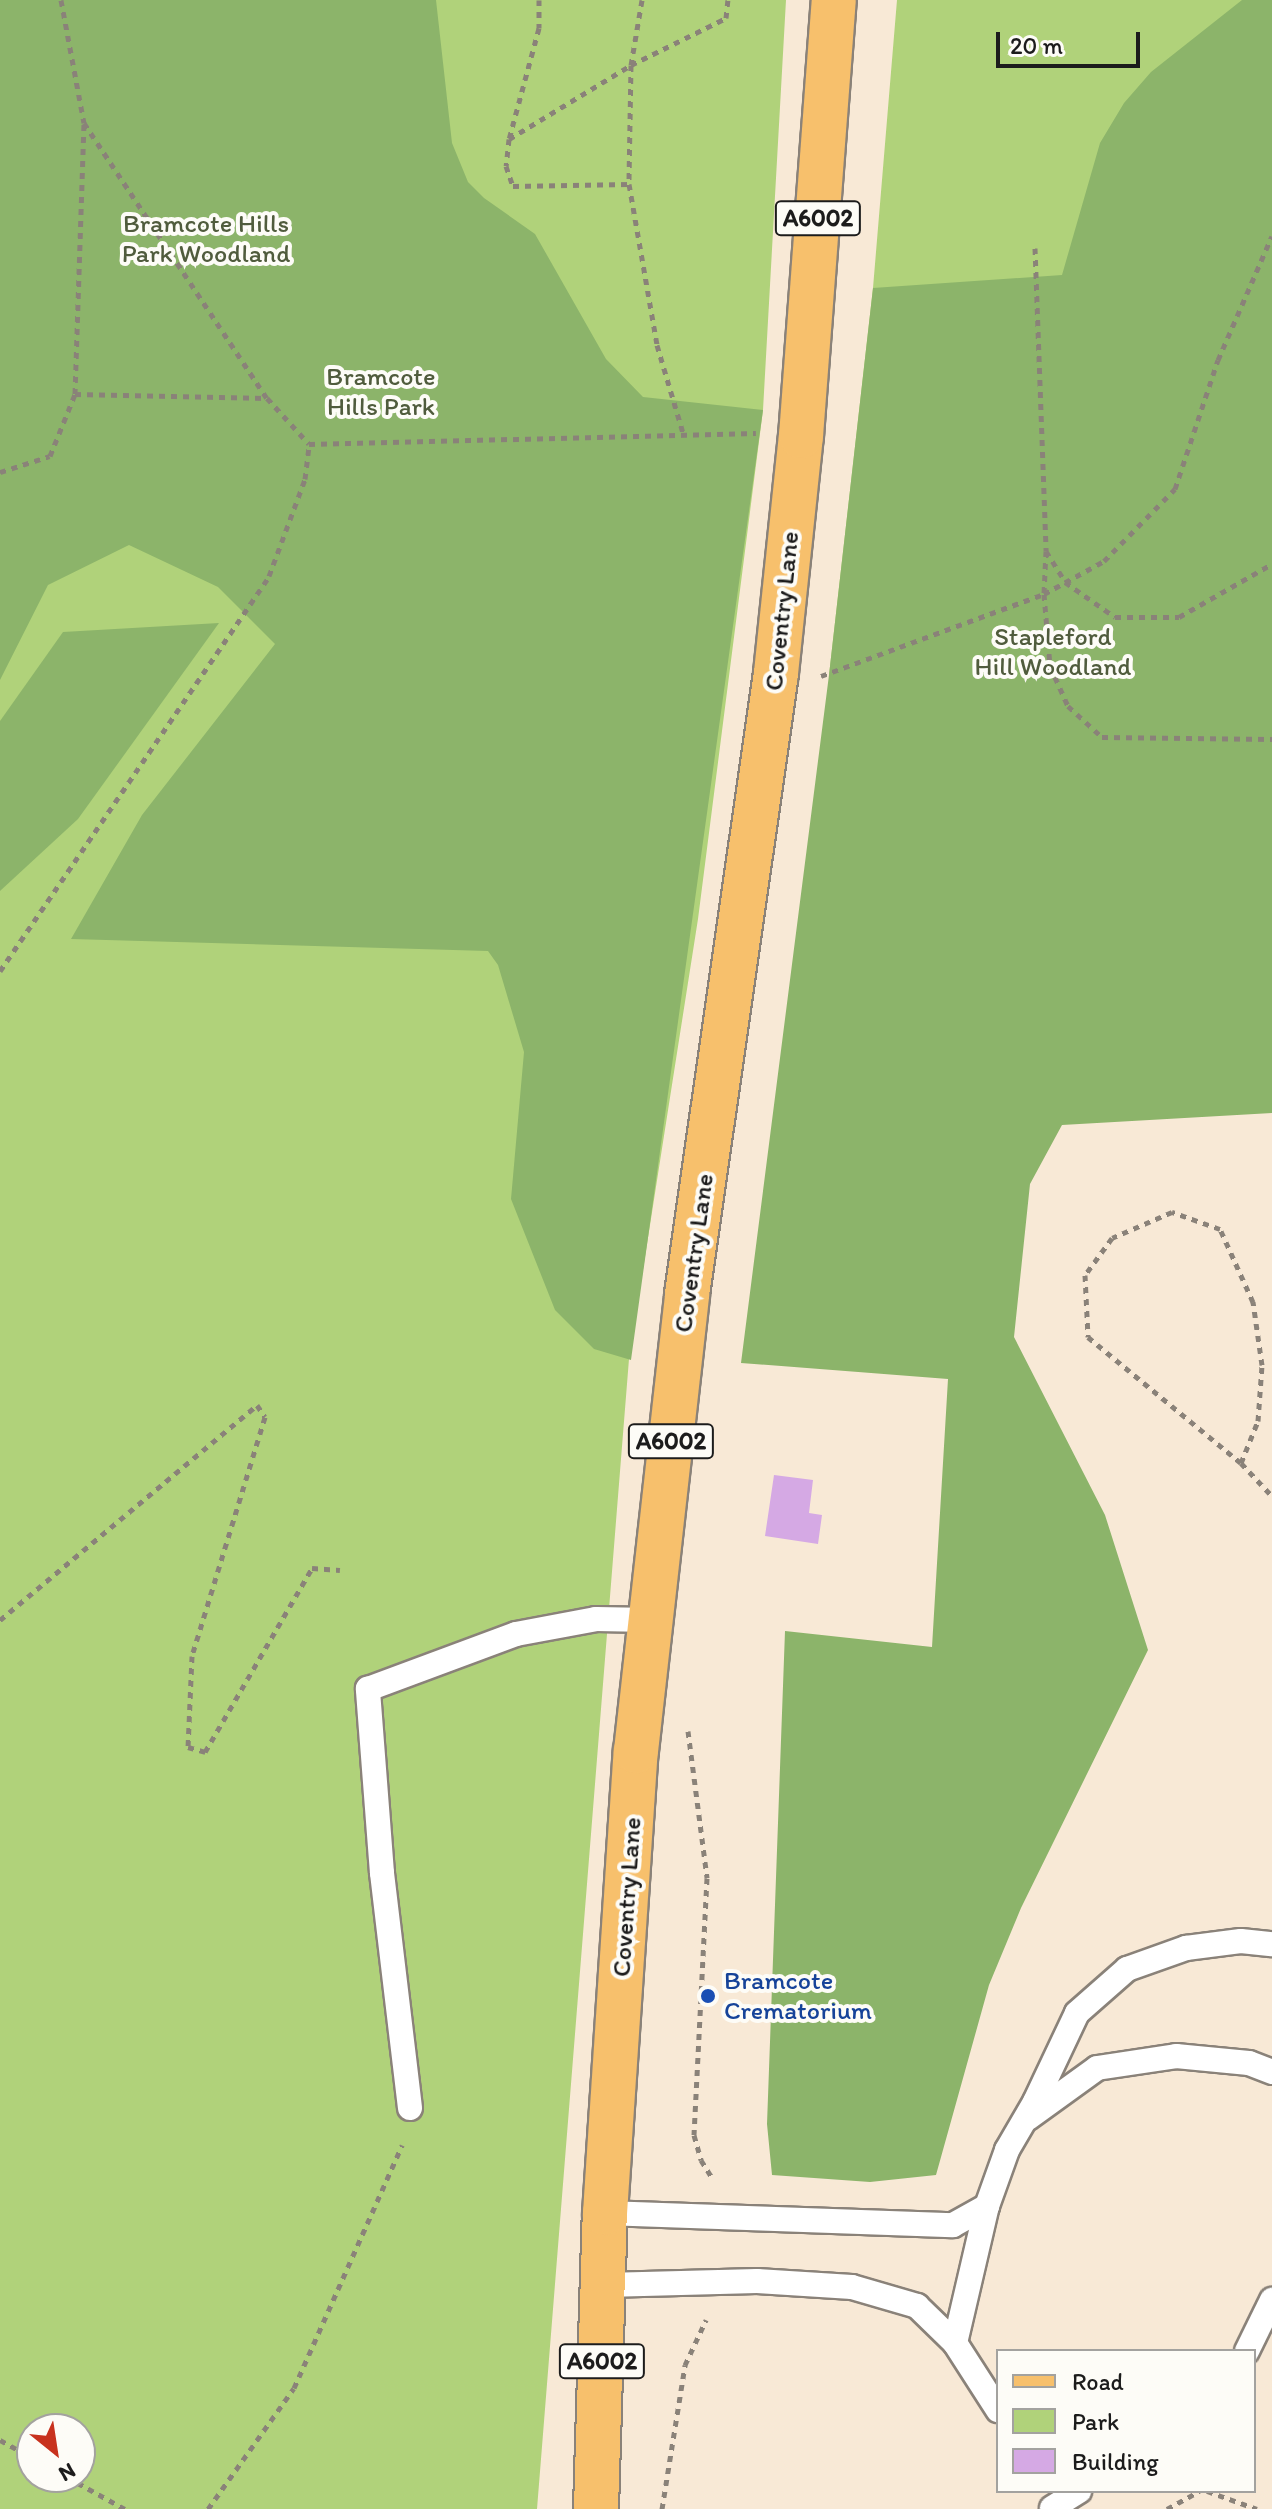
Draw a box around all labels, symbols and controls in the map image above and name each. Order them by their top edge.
scale bar [1000,16,1144,66]
text: 20 m [1010,31,1063,60]
road number: A6002 [774,198,862,238]
park label: Bramcote Hills Park Woodland [121,208,291,270]
park label: Bramcote Hills Park [326,361,436,422]
street label: Coventry Lane [758,530,806,692]
park label: Stapleford Hill Woodland [974,621,1132,682]
street label: Coventry Lane [667,1172,721,1334]
road number: A6002 [627,1421,715,1461]
street label: Coventry Lane [606,1816,648,1978]
place label: Bramcote Crematorium [724,1965,872,2026]
marker: Bramcote Crematorium [699,1987,717,2005]
road number: A6002 [558,2341,646,2381]
legend [996,2349,1256,2493]
text: Road [1072,2367,1124,2396]
text: Park [1072,2407,1119,2436]
north arrow [16,2413,96,2493]
text: Building [1072,2447,1159,2476]
text: N [54,2457,80,2488]

